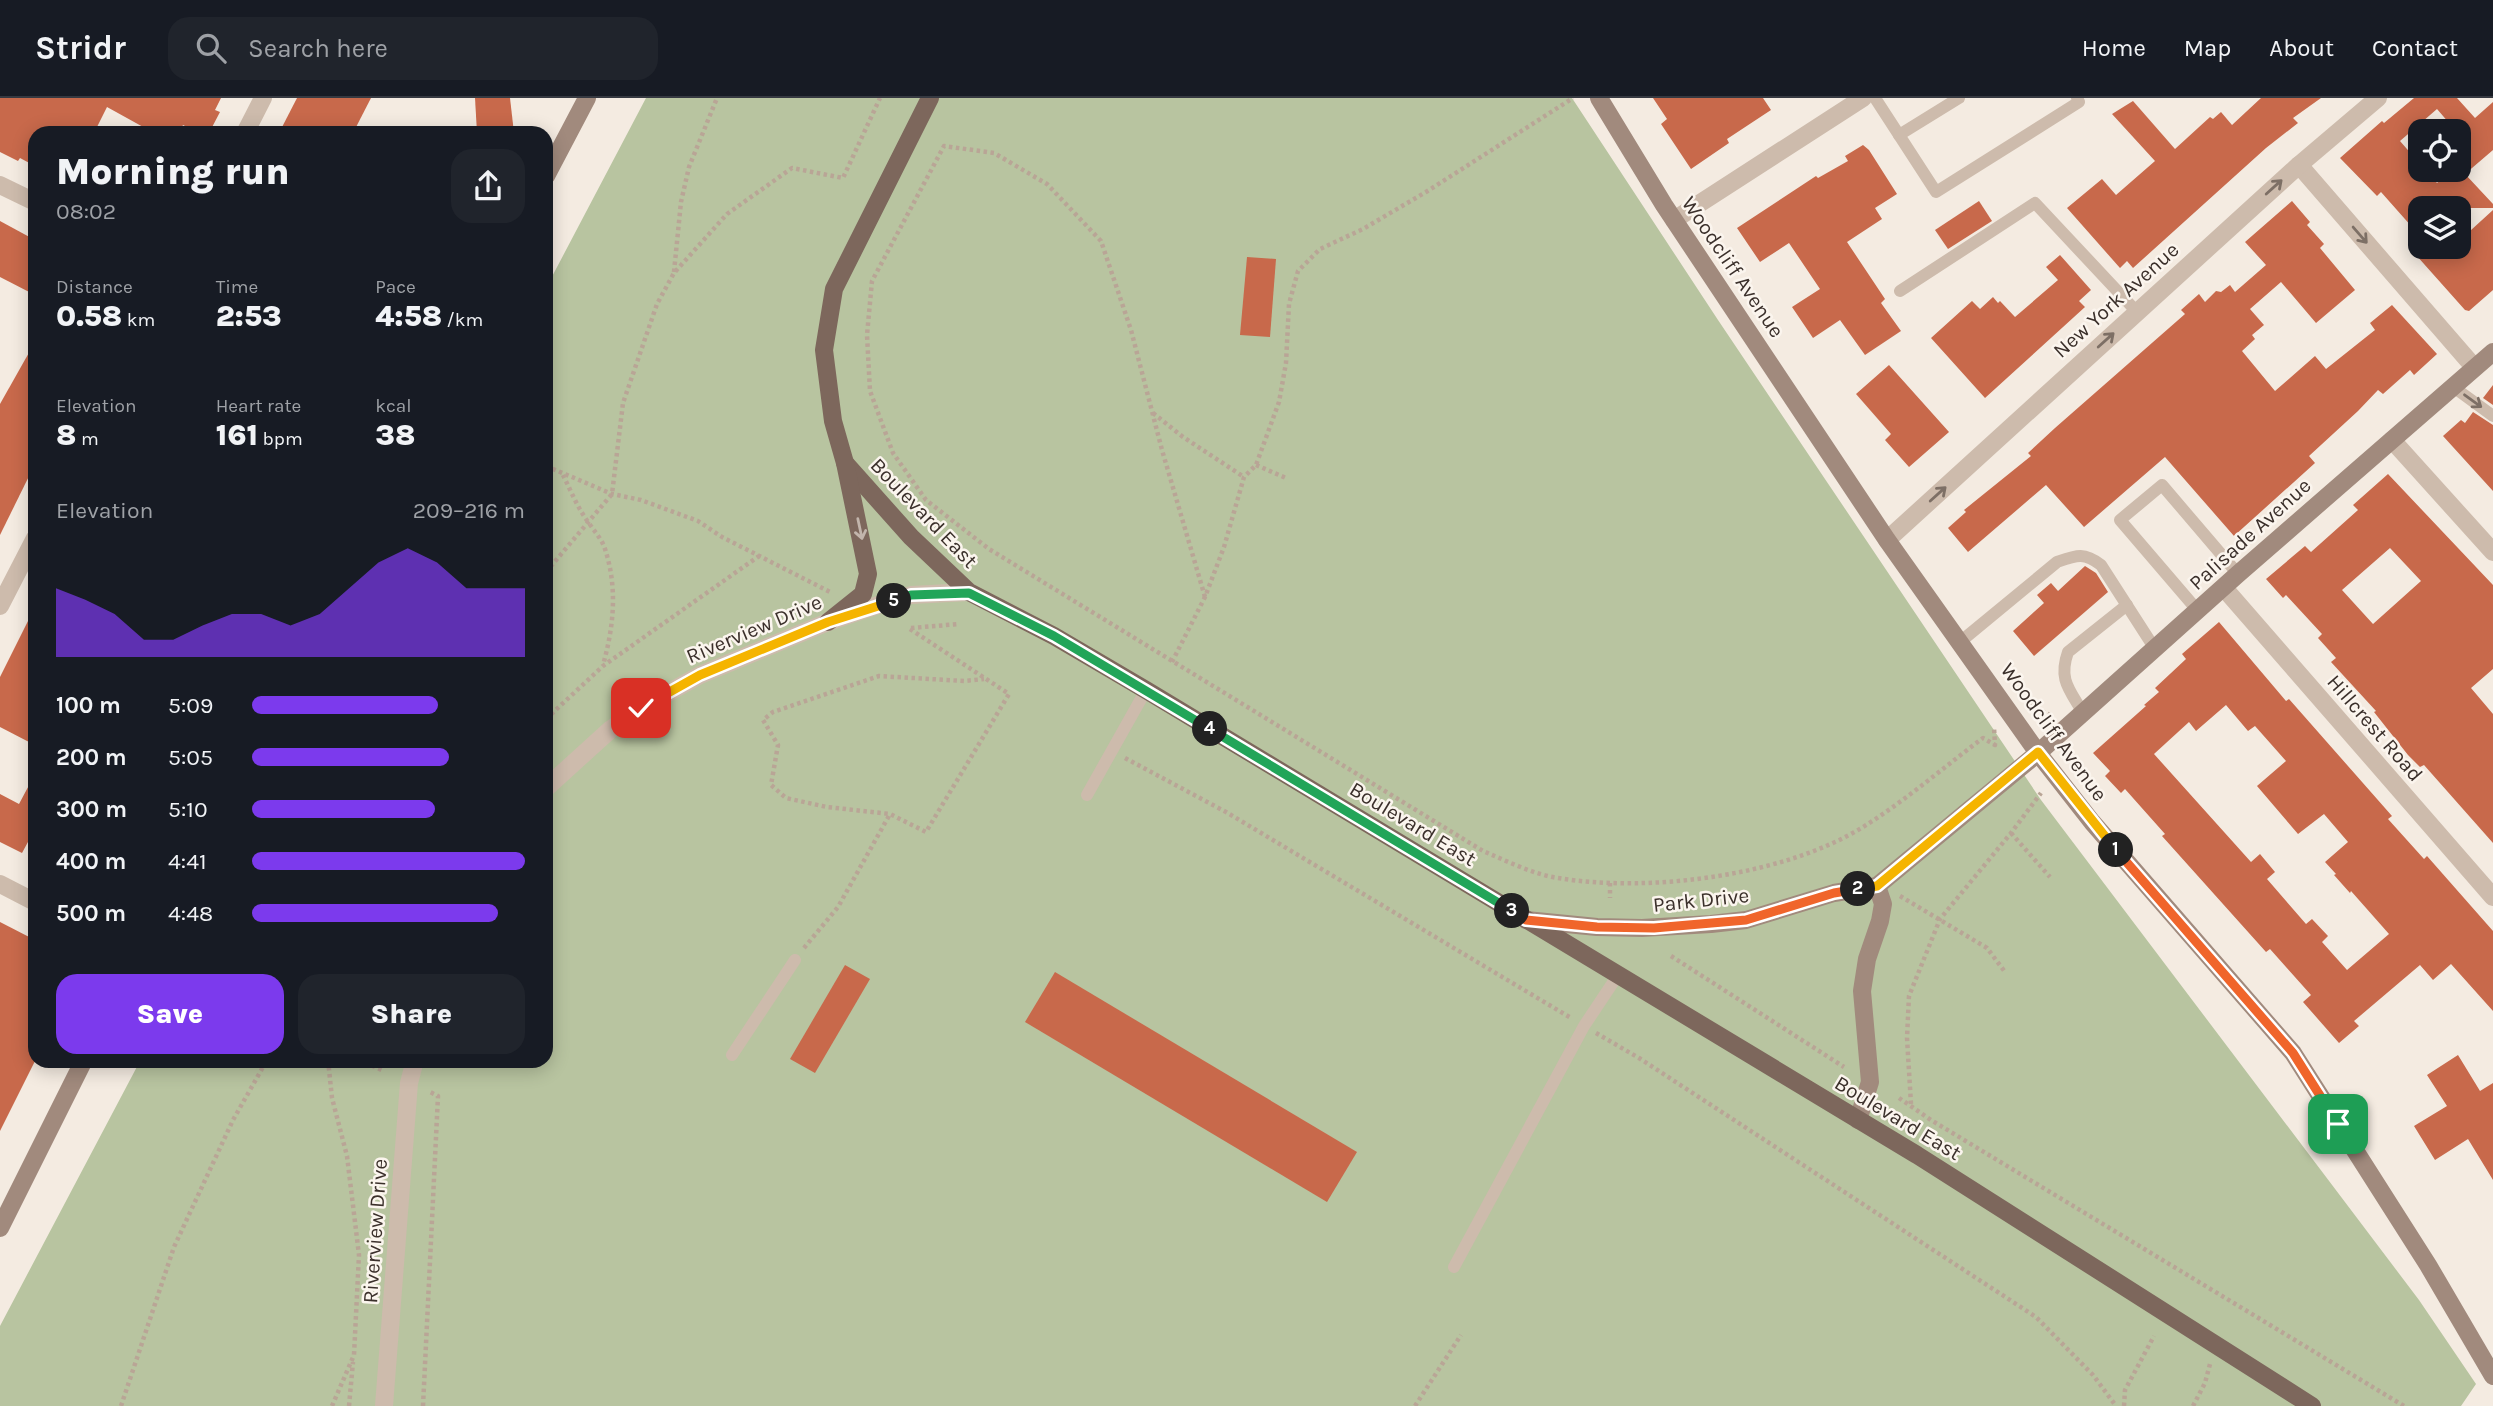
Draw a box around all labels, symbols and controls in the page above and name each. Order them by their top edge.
search box [168,17,658,80]
text: Stridr [35,29,126,67]
icon: search [192,29,230,67]
text: Search here [248,33,388,64]
text: Home [2082,34,2146,62]
text: Map [2184,34,2231,62]
text: About [2269,34,2334,62]
text: Contact [2372,34,2458,62]
map controls [2408,119,2471,259]
button: locate [2408,119,2471,182]
text: Morning run [56,149,290,194]
button: share [451,149,525,223]
one-way arrow [2265,179,2283,195]
street label: Woodcliff Avenue [1677,192,1789,342]
button: layers [2408,196,2471,259]
text: 08:02 [56,198,116,225]
one-way arrow [2352,225,2368,243]
street label: New York Avenue [2048,237,2184,363]
text: Distance [56,276,133,298]
text: Time [216,276,258,298]
text: Pace [375,276,416,298]
text: 0.58 [56,298,122,334]
text: 2:53 [216,298,282,334]
text: 4:58 [375,298,442,334]
text: km [122,309,155,331]
text: /km [442,309,483,331]
one-way arrow [2097,332,2114,349]
one-way arrow [2463,394,2482,408]
text: Elevation [56,395,136,417]
text: Heart rate [216,395,301,417]
text: kcal [375,395,412,417]
text: 8 [56,417,76,453]
text: 161 [216,417,258,453]
text: 38 [375,417,415,453]
text: m [76,428,99,450]
text: bpm [258,428,303,450]
street label: Boulevard East [866,453,982,573]
street label: Palisade Avenue [2184,473,2316,595]
one-way arrow [1929,485,1946,502]
text: Elevation [56,497,153,524]
text: 209–216 m [413,497,525,524]
one-way arrow [853,517,867,540]
pin: 5 [876,584,912,618]
text: 5 [888,589,899,611]
street label: Riverview Drive [683,590,825,668]
street label: Woodcliff Avenue [1996,658,2112,806]
street label: Hillcrest Road [2322,670,2428,786]
pin [611,678,671,738]
icon: check [622,689,660,727]
text: 100 m [56,692,121,719]
text: 5:09 [168,692,213,719]
pin: 4 [1192,712,1228,746]
text: 4 [1204,717,1215,739]
text: 200 m [56,744,127,771]
text: 5:05 [168,744,213,771]
street label: Boulevard East [1345,777,1481,871]
text: 300 m [56,796,127,823]
text: 5:10 [168,796,208,823]
pin: 1 [2098,832,2134,868]
text: 1 [2112,838,2119,860]
text: 400 m [56,848,126,875]
text: 4:41 [168,848,207,875]
pin: 2 [1840,872,1876,906]
text: 2 [1852,877,1863,899]
street label: Park Drive [1652,883,1750,917]
pin: 3 [1494,894,1530,928]
text: 3 [1506,899,1517,921]
text: 500 m [56,900,126,927]
text: 4:48 [168,900,213,927]
button: Save [56,974,284,1054]
button: Share [298,974,525,1054]
street label: Boulevard East [1830,1071,1966,1165]
pin [2308,1094,2368,1154]
icon: arrive [2319,1105,2357,1143]
street label: Riverview Drive [358,1158,392,1304]

